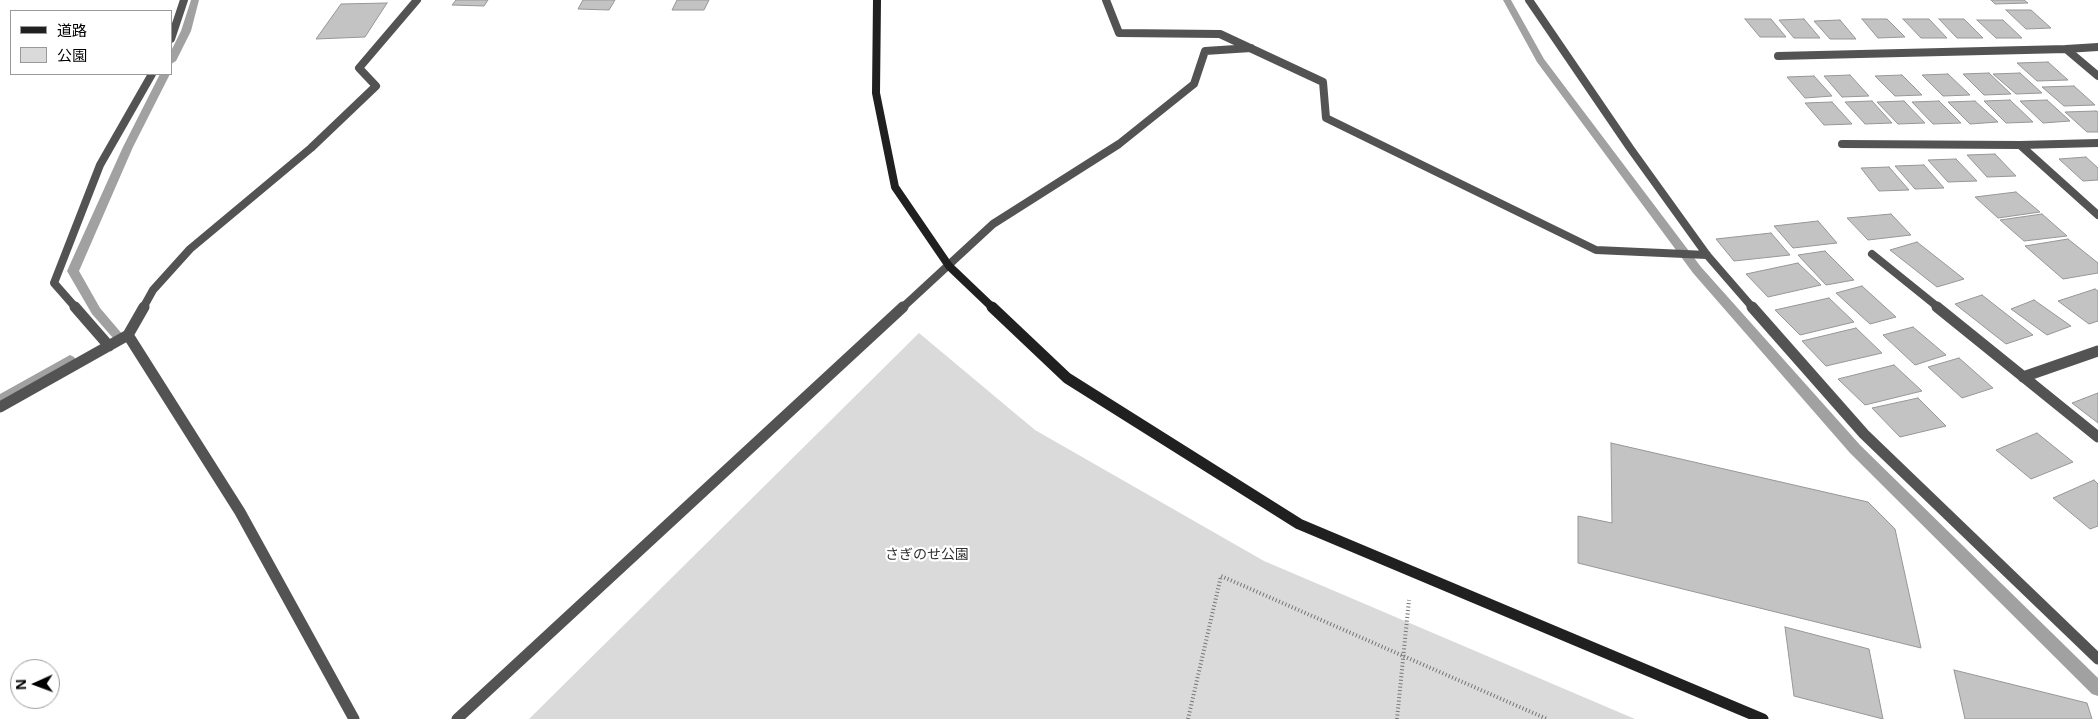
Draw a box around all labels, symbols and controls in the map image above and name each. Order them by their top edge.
legend [10,10,172,75]
text: 道路 [57,20,87,40]
text: 公園 [57,45,87,65]
park label: さぎのせ公園 [885,547,969,563]
north arrow [10,659,60,709]
text: N [11,678,30,691]

